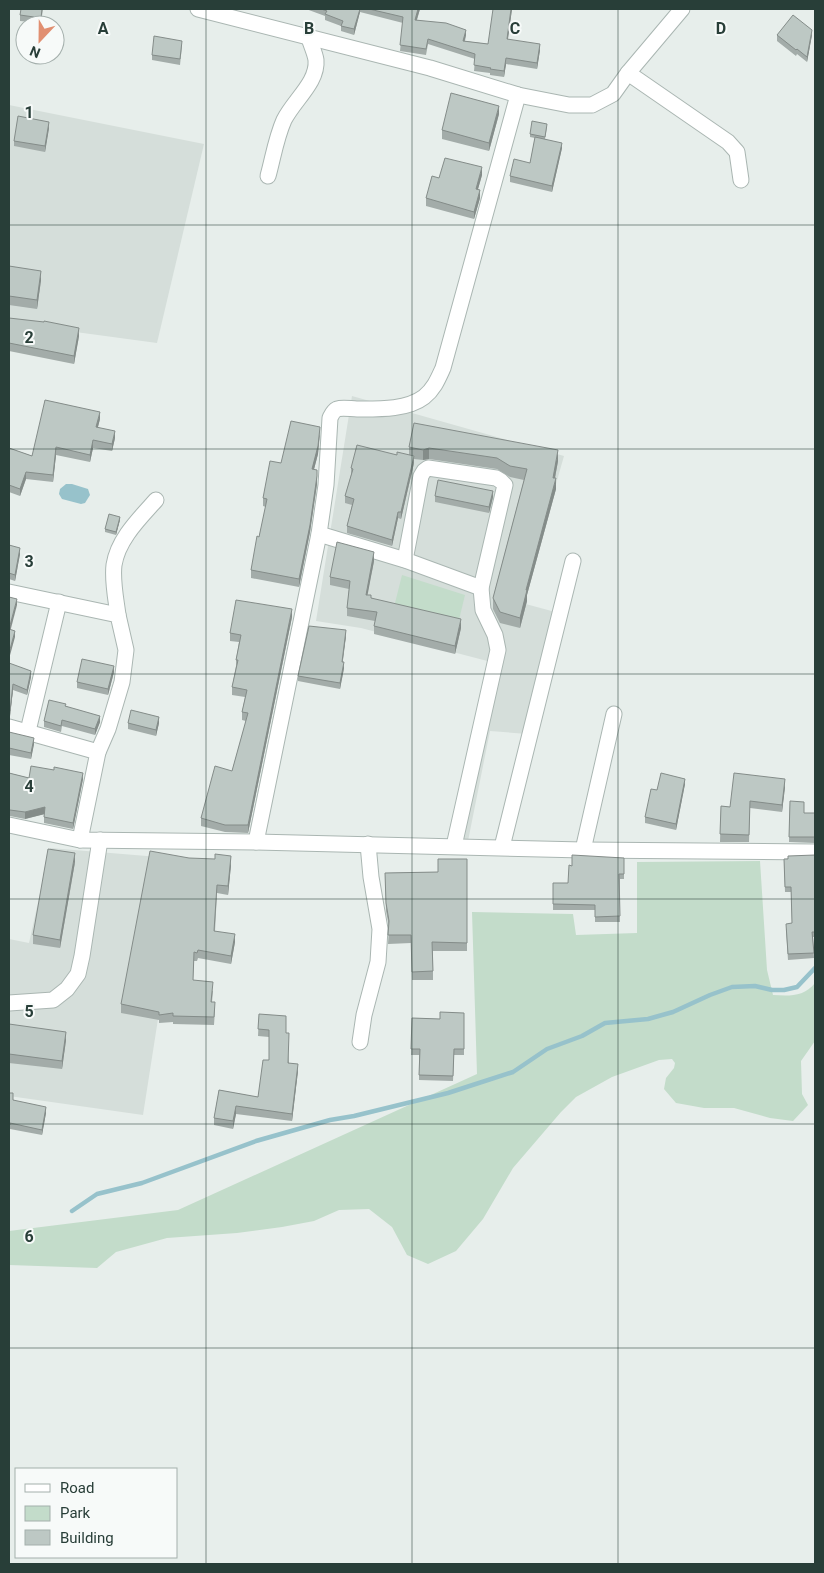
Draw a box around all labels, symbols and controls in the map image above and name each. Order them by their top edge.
north arrow [15,15,65,65]
text: A [98,19,109,38]
text: B [304,19,314,38]
text: C [510,19,520,38]
text: D [716,19,726,38]
text: N [28,43,43,61]
text: 1 [24,103,34,122]
text: 2 [24,328,34,347]
text: 3 [24,552,34,571]
text: 4 [24,777,34,796]
text: 5 [24,1002,34,1021]
text: 6 [24,1227,34,1246]
legend [15,1468,178,1558]
text: Road [60,1479,94,1497]
text: Park [60,1504,91,1522]
text: Building [60,1529,114,1547]

